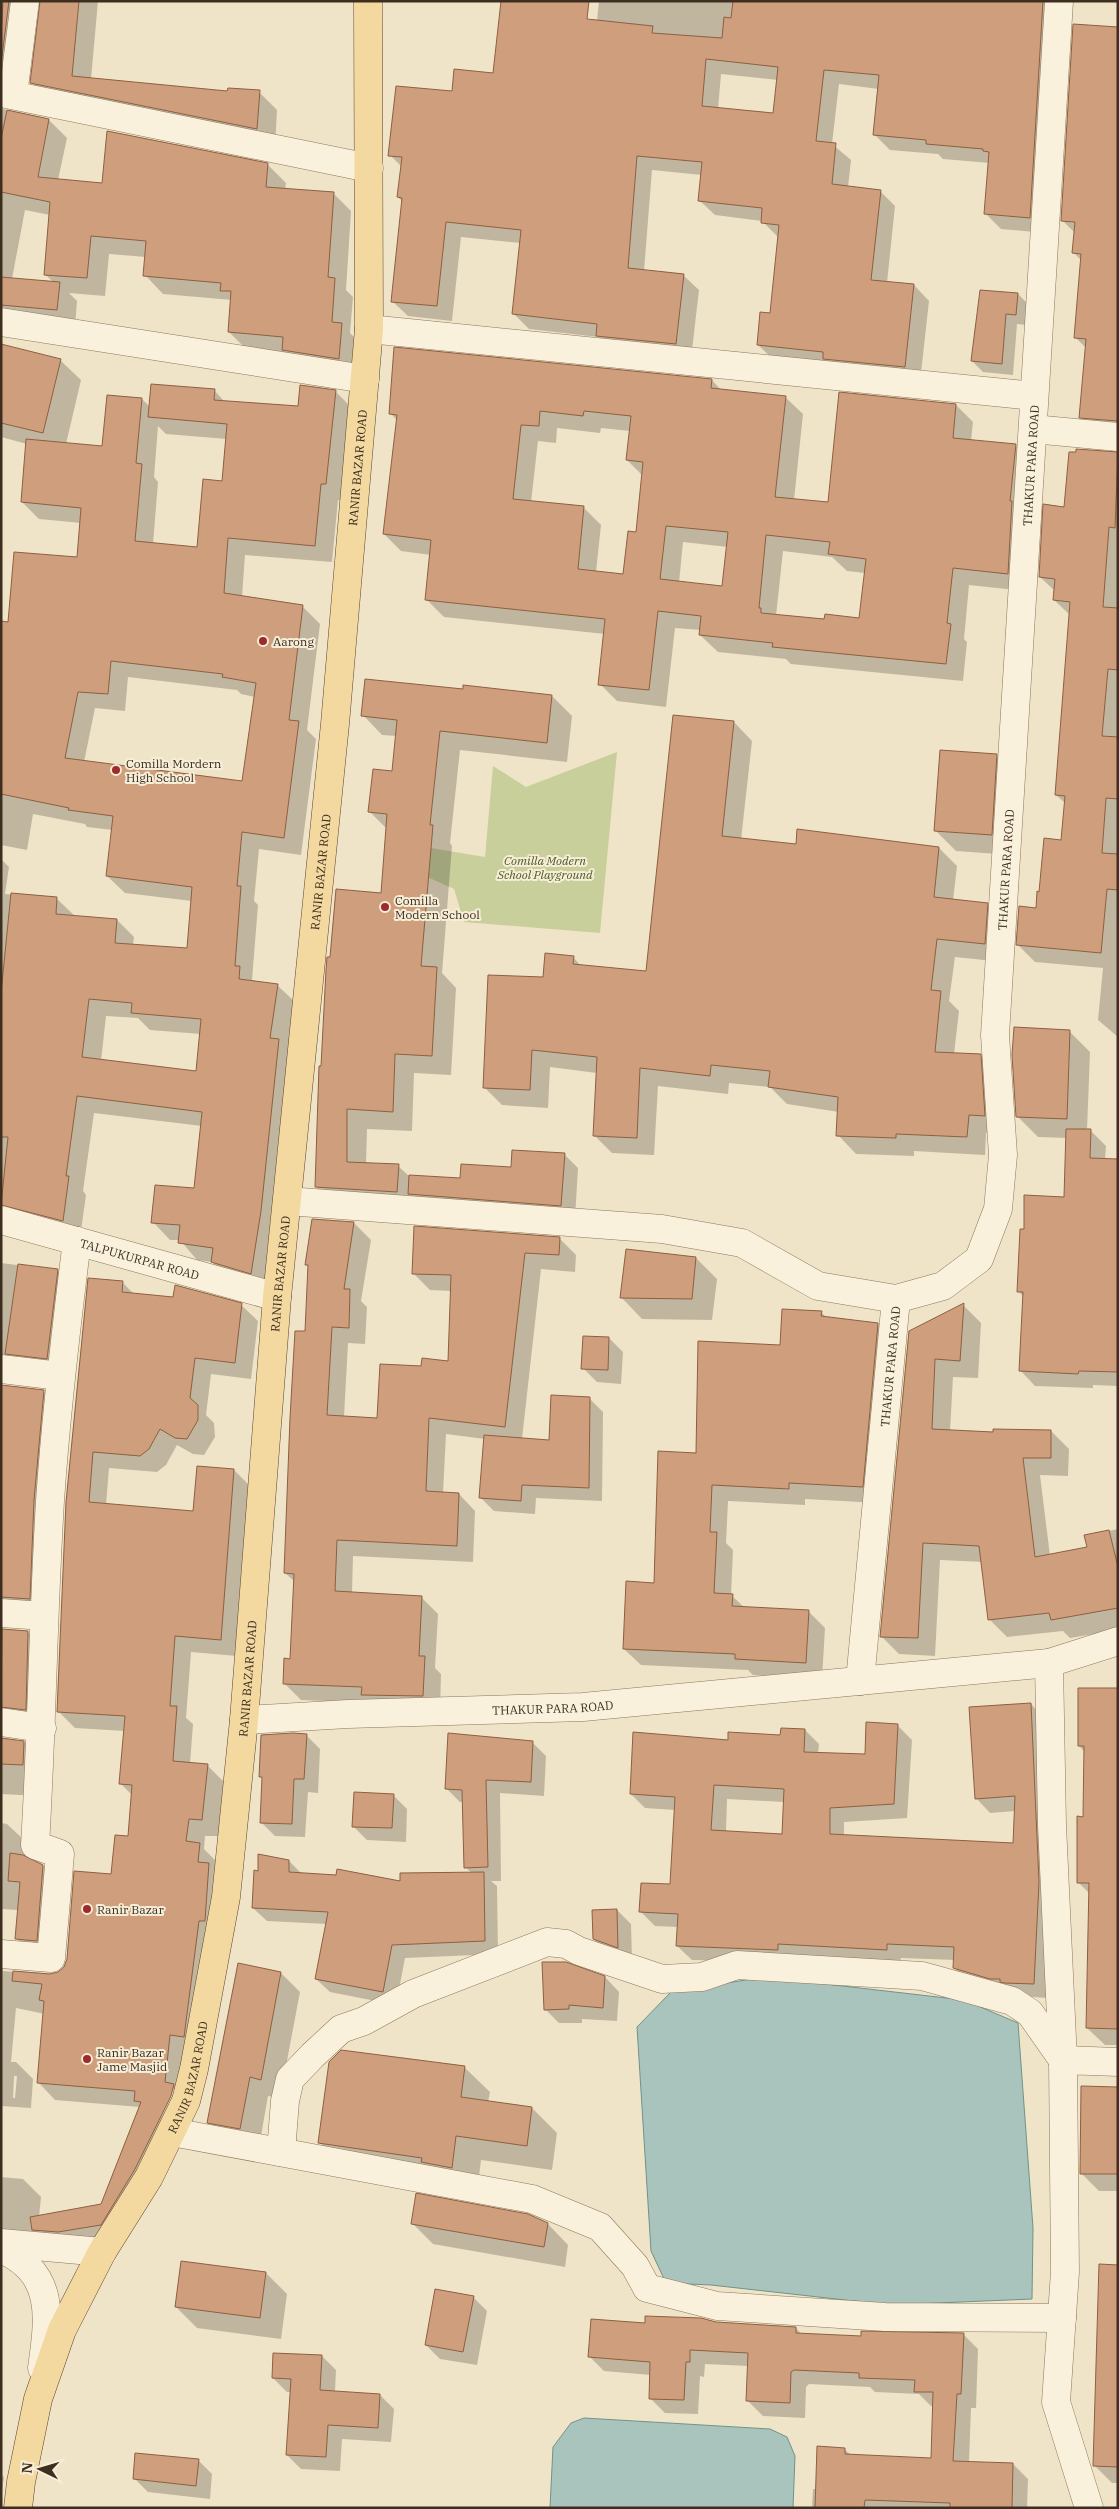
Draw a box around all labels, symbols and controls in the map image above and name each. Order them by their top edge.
street label: THAKUR PARA ROAD [1019,405,1041,526]
street label: RANIR BAZAR ROAD [345,409,370,526]
place label: Aarong [273,634,315,649]
marker: Aarong [257,635,269,647]
place label: Comilla Mordern High School [126,756,222,785]
marker: Comilla Mordern High School [110,764,122,776]
street label: THAKUR PARA ROAD [994,809,1016,931]
street label: RANIR BAZAR ROAD [307,813,333,931]
park label: Comilla Modern School Playground [496,853,593,882]
place label: Comilla Modern School [395,893,480,922]
marker: Comilla Modern School [379,901,391,913]
street label: RANIR BAZAR ROAD [267,1215,293,1333]
street label: TALPUKURPAR ROAD [78,1235,201,1282]
street label: THAKUR PARA ROAD [877,1305,903,1427]
street label: RANIR BAZAR ROAD [235,1620,259,1737]
street label: THAKUR PARA ROAD [492,1697,614,1717]
place label: Ranir Bazar [97,1902,164,1917]
marker: Ranir Bazar [81,1903,93,1915]
street label: RANIR BAZAR ROAD [164,2020,210,2136]
place label: Ranir Bazar Jame Masjid [97,2045,167,2074]
marker: Ranir Bazar Jame Masjid [81,2053,93,2065]
north arrow [15,2444,65,2494]
text: N [18,2462,36,2474]

